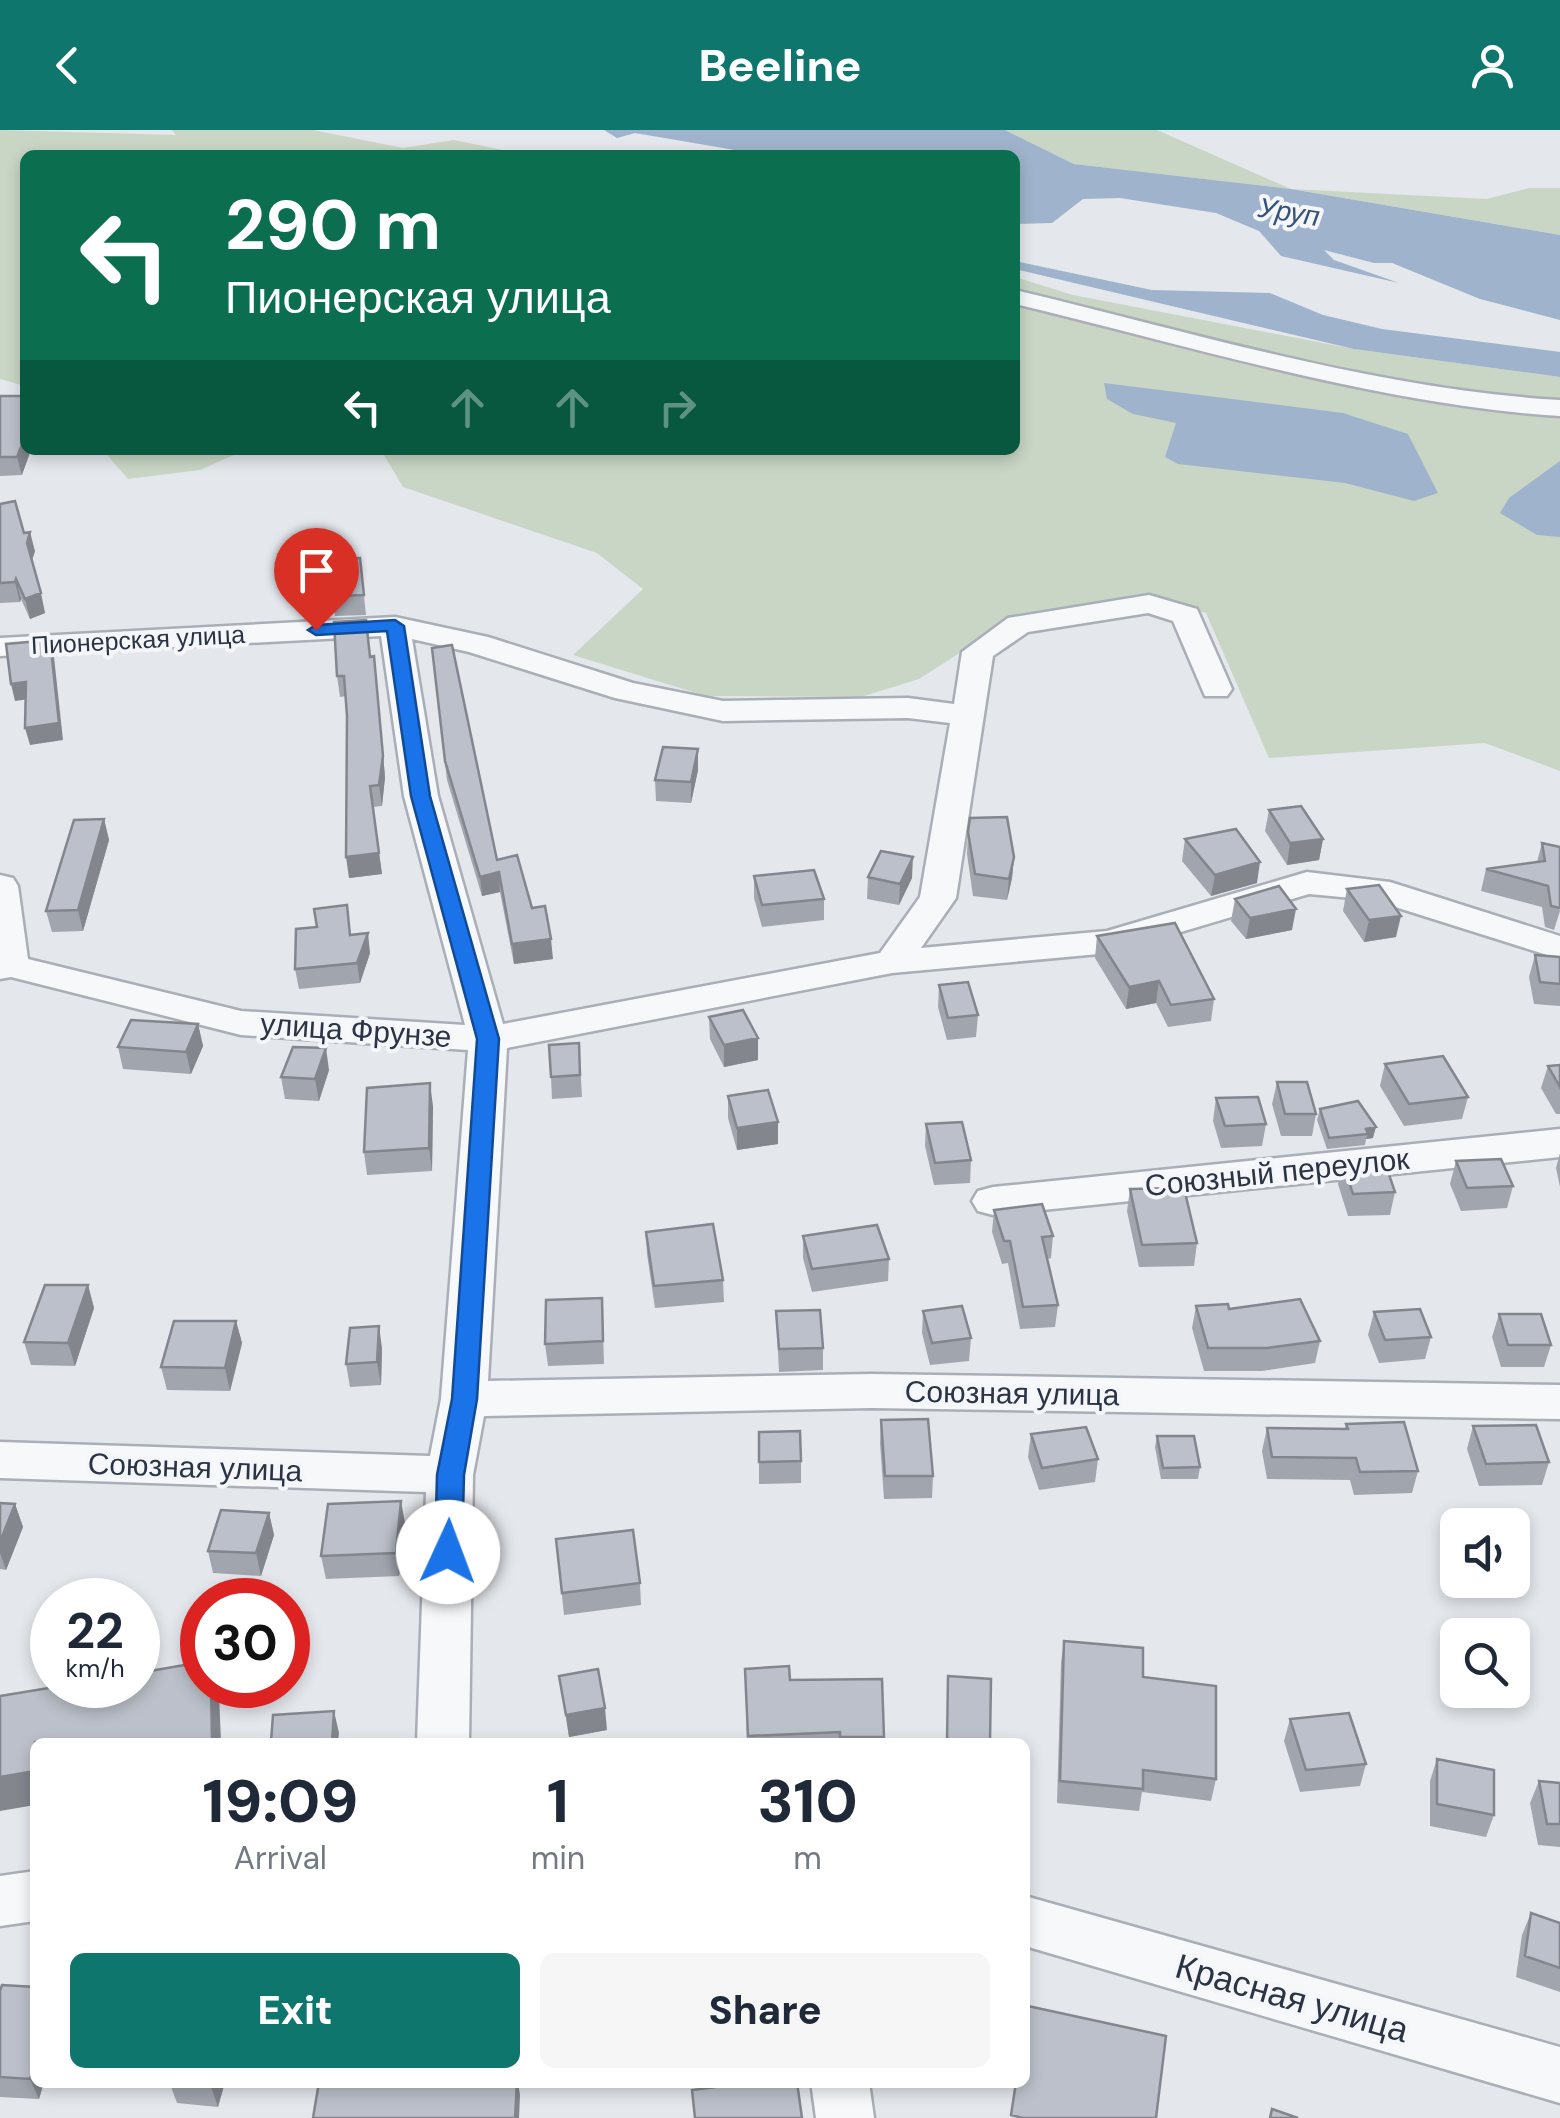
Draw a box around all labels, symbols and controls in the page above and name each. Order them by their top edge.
text: Beeline [698,36,862,95]
icon: back [40,38,95,93]
icon: person [1465,38,1520,93]
text: 290 m [225,180,441,271]
water label: Уруп [1255,189,1322,235]
icon: left [60,190,190,320]
text: Пионерская улица [225,268,611,327]
icon: left [335,380,390,435]
icon: ahead [440,380,495,435]
icon: ahead [545,380,600,435]
icon: right [650,380,705,435]
pin [274,528,359,631]
icon: arrive [289,543,344,598]
street label: Пионерская улица [30,618,246,662]
street label: улица Фрунзе [259,1004,453,1056]
street label: Союзный переулок [1143,1139,1412,1205]
street label: Союзная улица [904,1372,1120,1414]
street label: Союзная улица [87,1444,303,1490]
position arrow [396,1500,500,1604]
map controls [1440,1508,1530,1708]
button: sound [1440,1508,1530,1598]
speed limit sign: 30 [180,1578,310,1708]
text: 22 [66,1598,124,1664]
button: search [1440,1618,1530,1708]
text: km/h [65,1652,125,1685]
text: 19:09 [202,1762,358,1841]
text: 1 [547,1762,569,1841]
text: 310 [757,1762,858,1841]
text: Arrival [234,1837,327,1879]
text: min [531,1837,585,1879]
text: m [793,1837,822,1879]
street label: Красная улица [1170,1943,1414,2053]
button: Exit [70,1953,520,2068]
button: Share [540,1953,990,2068]

